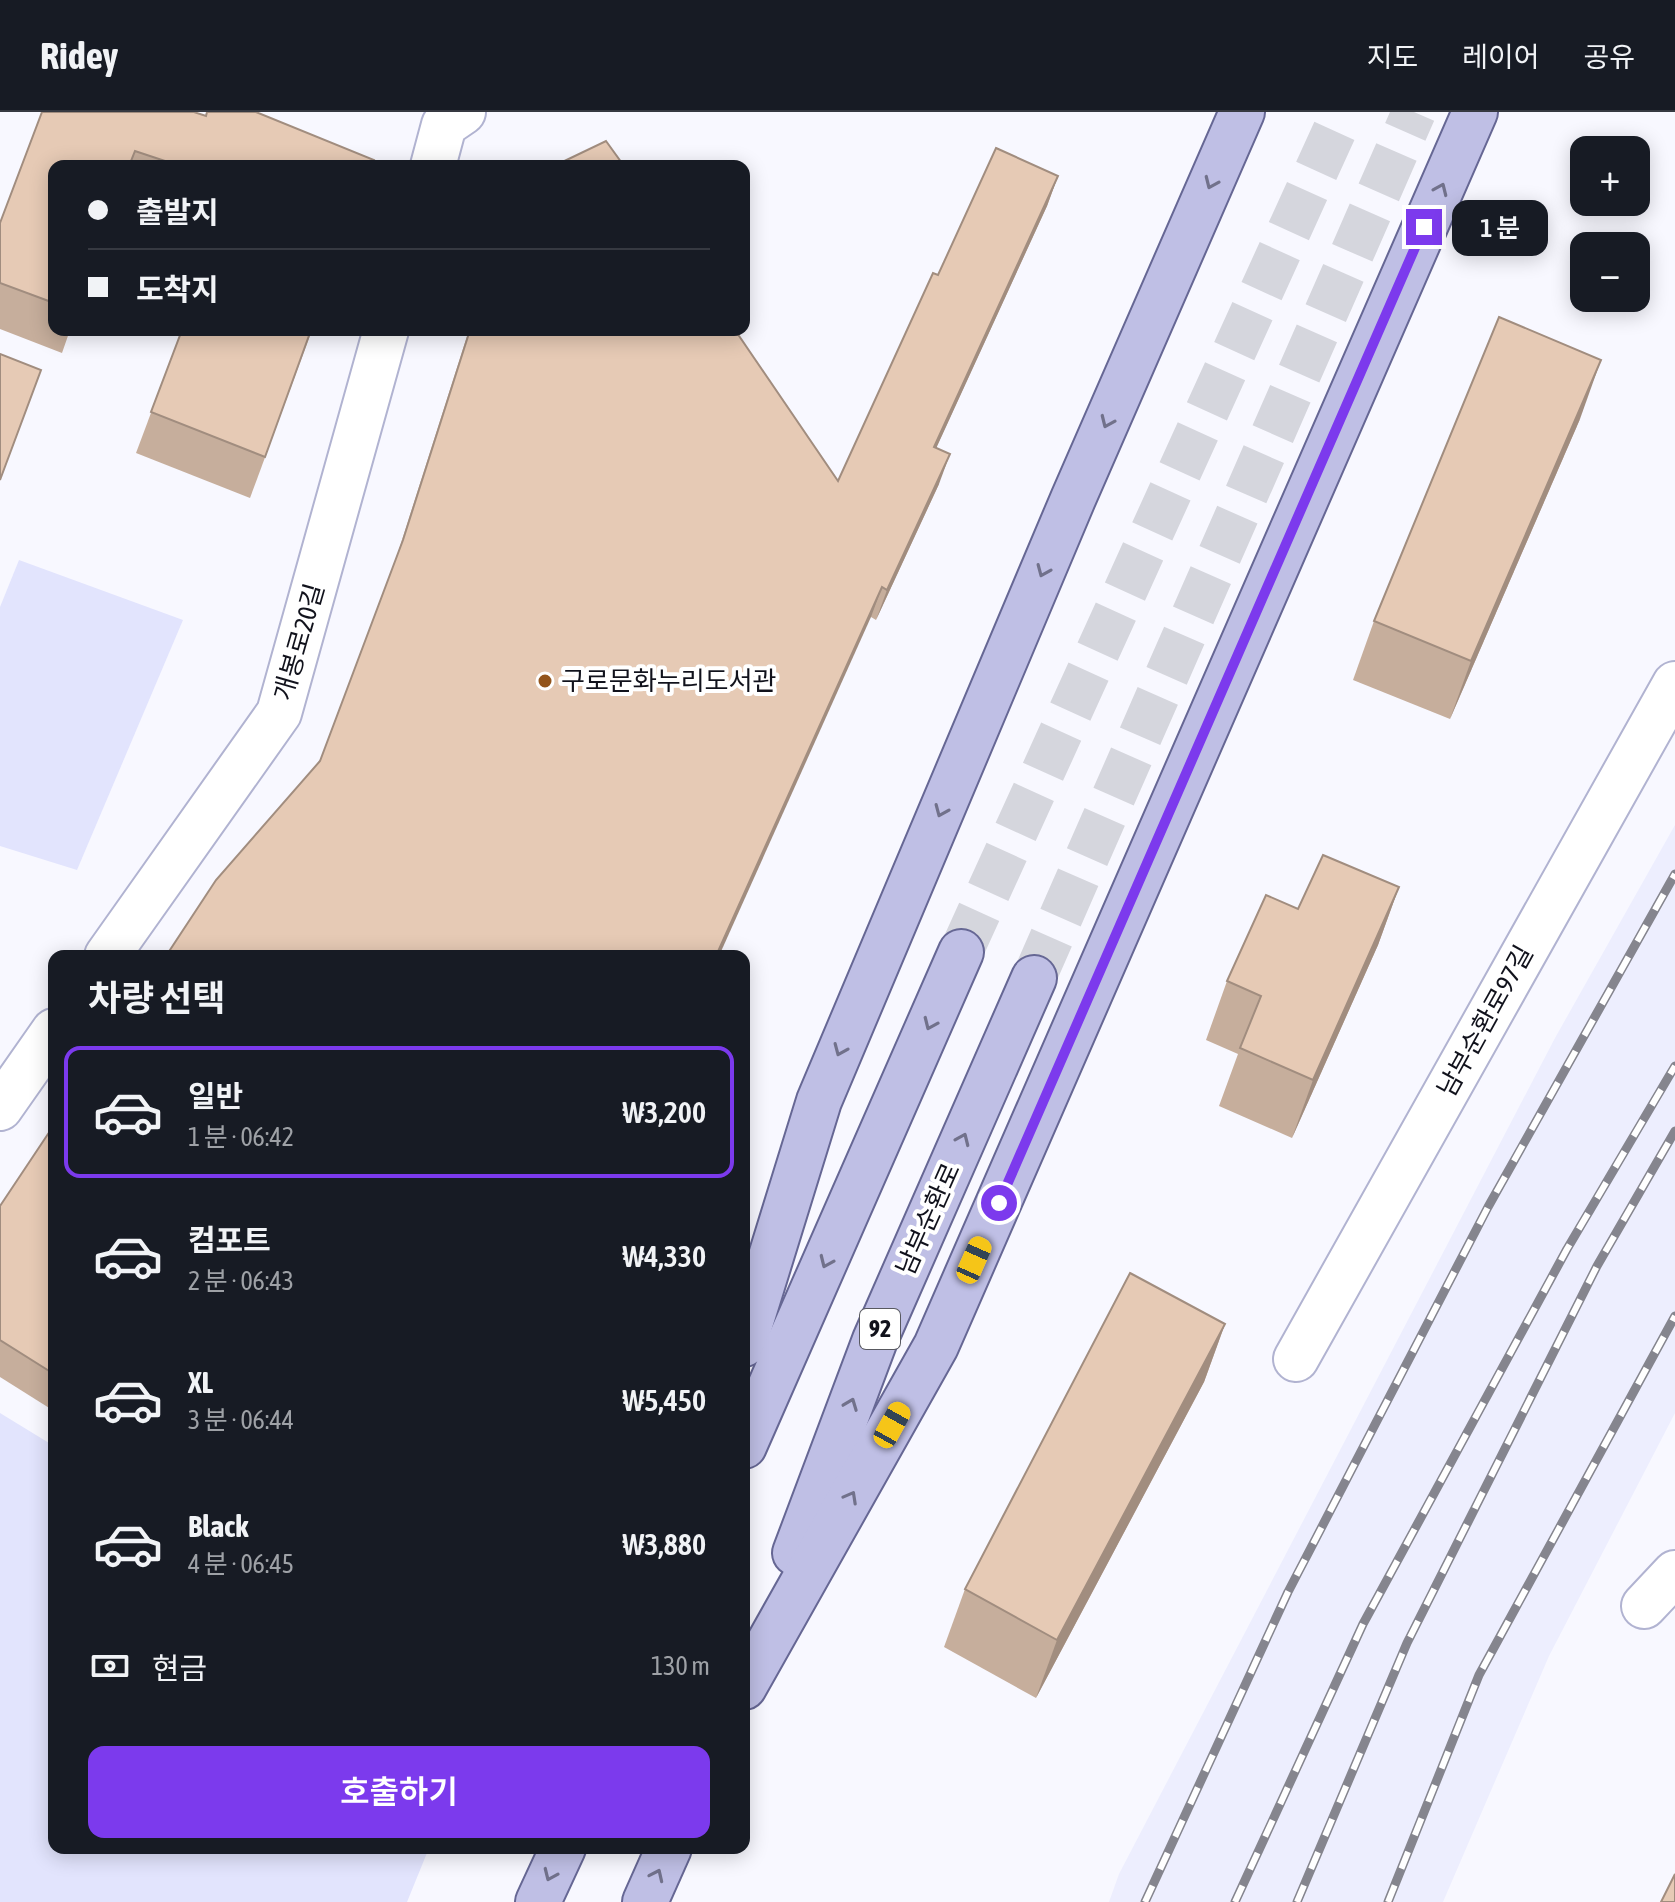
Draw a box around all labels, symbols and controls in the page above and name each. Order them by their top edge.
text: Ridey [40,34,118,77]
text: 지도 [1367,41,1418,73]
text: 레이어 [1462,41,1539,73]
text: 공유 [1583,41,1635,73]
map controls [1570,136,1650,312]
button: + [1570,136,1650,216]
one-way arrow [1205,175,1221,190]
one-way arrow [1431,183,1447,197]
text: 출발지 [136,195,219,229]
callout: 1 분 [1452,199,1548,255]
route end [1406,209,1442,245]
text: 1 분 [1480,213,1520,243]
button: − [1570,232,1650,312]
text: 도착지 [136,272,219,306]
one-way arrow [1101,414,1117,428]
one-way arrow [1036,563,1052,577]
street label: 개봉로20길 [268,580,330,704]
place label: 구로문화누리도서관 [561,666,776,696]
marker: 구로문화누리도서관 [536,672,554,690]
one-way arrow [935,803,951,817]
street label: 남부순환로97길 [1431,940,1539,1102]
text: 차량 선택 [88,977,225,1019]
one-way arrow [923,1016,939,1030]
one-way arrow [834,1042,850,1056]
icon: car [92,1076,164,1148]
text: 일반 [188,1079,243,1113]
text: ₩3,200 [623,1095,706,1129]
text: 1 분 · 06:42 [188,1122,294,1152]
one-way arrow [954,1133,970,1147]
street label: 남부순환로 [890,1158,966,1280]
route start [981,1185,1017,1221]
icon: car [92,1220,164,1292]
text: 컴포트 [188,1223,271,1257]
car [953,1233,995,1287]
text: ₩4,330 [623,1239,706,1273]
one-way arrow [819,1254,835,1268]
text: 2 분 · 06:43 [188,1266,294,1296]
road number: 92 [860,1309,900,1349]
icon: car [92,1364,164,1436]
text: XL [188,1365,213,1399]
text: ₩5,450 [623,1383,706,1417]
one-way arrow [841,1398,858,1412]
car [870,1398,914,1452]
text: 3 분 · 06:44 [188,1405,294,1435]
one-way arrow [841,1491,857,1506]
icon: car [92,1508,164,1580]
text: Black [188,1509,248,1543]
text: ₩3,880 [623,1527,706,1561]
text: 4 분 · 06:45 [188,1549,294,1579]
icon: cash [88,1644,132,1688]
text: 현금 [152,1651,207,1685]
text: 130 m [651,1651,710,1681]
button: 호출하기 [88,1746,710,1838]
one-way arrow [544,1867,560,1881]
one-way arrow [647,1869,663,1883]

